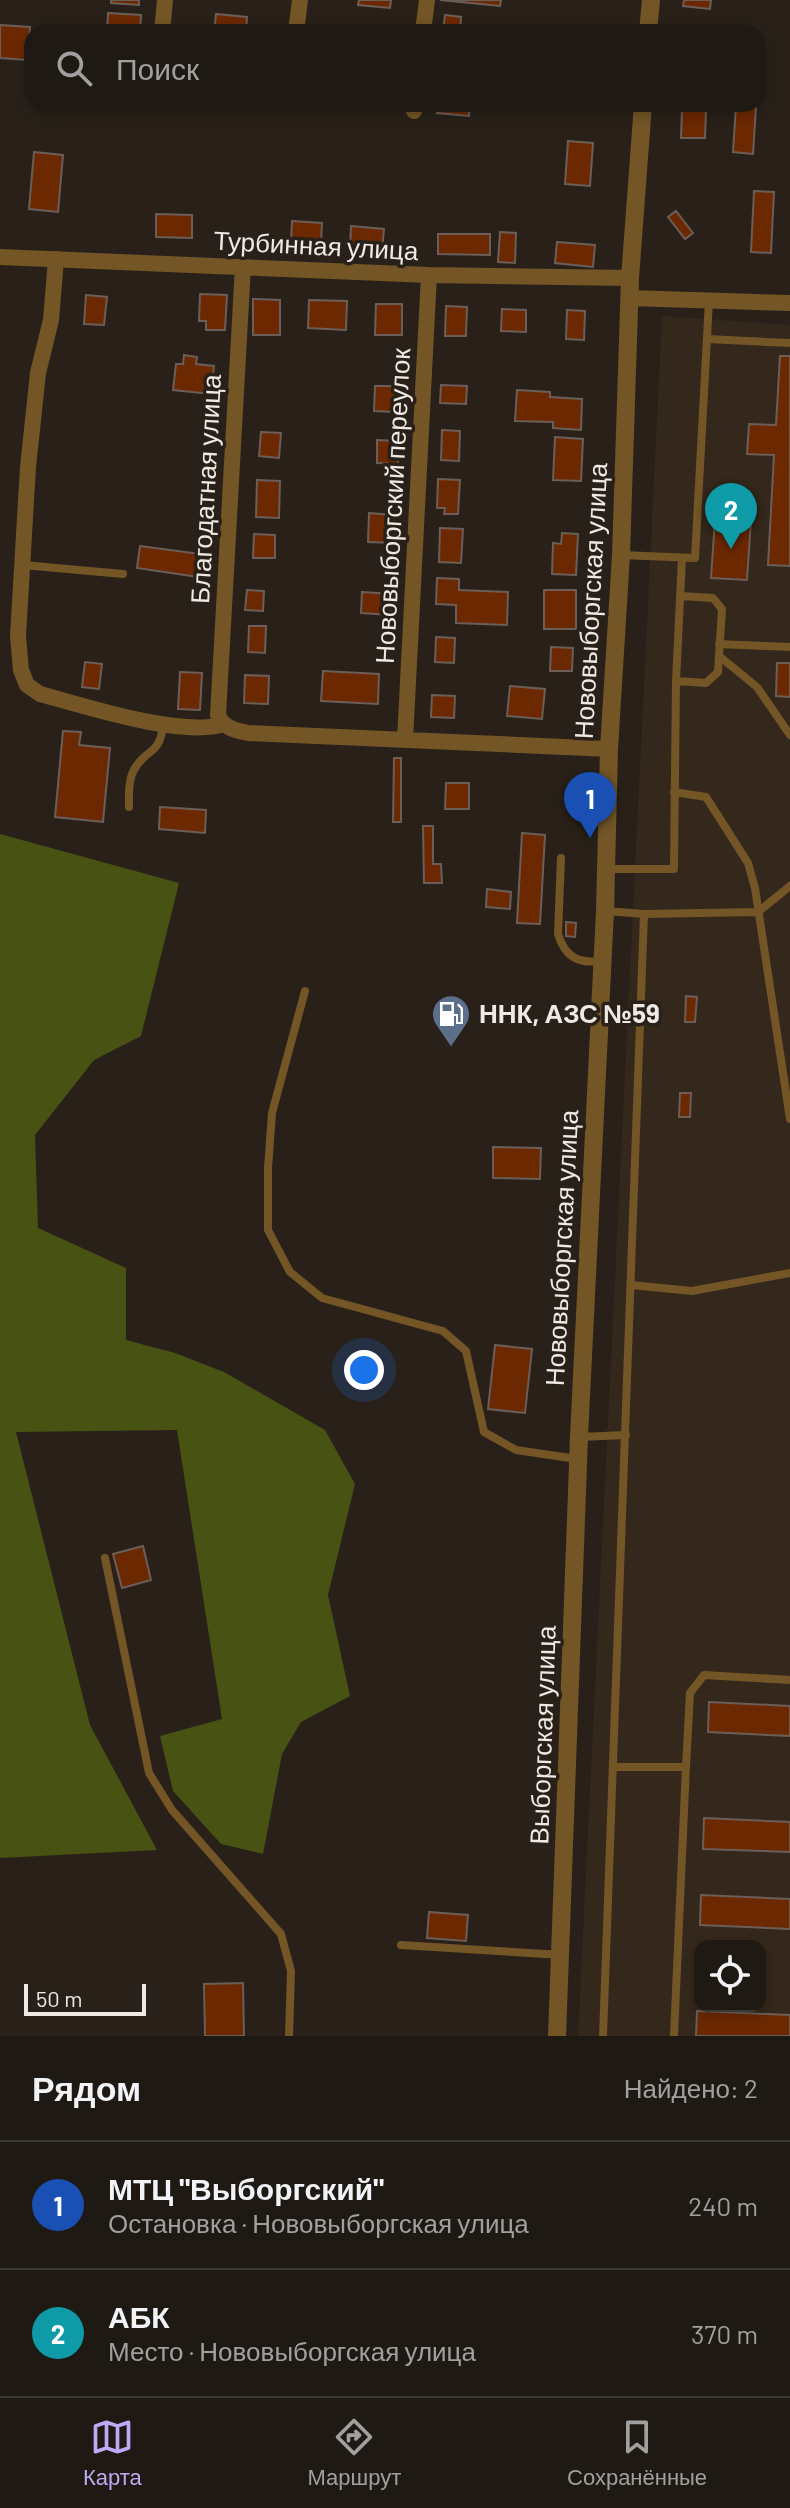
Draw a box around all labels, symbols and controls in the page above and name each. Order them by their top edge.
search box [24,24,766,112]
icon: search [52,46,96,90]
text: Поиск [116,50,199,86]
street label: Турбинная улица [213,224,420,265]
street label: Нововыборгский переулок [368,347,415,665]
street label: Благодатная улица [183,373,226,604]
street label: Нововыборгская улица [567,461,612,740]
pin: 2 [705,483,757,549]
pin: 1 [564,772,616,838]
fuel station icon: ННК, АЗС №59 [430,993,472,1048]
place label: ННК, АЗС №59 [479,997,660,1028]
street label: Нововыборгская улица [538,1108,583,1387]
your location [344,1350,384,1390]
street label: Выборгская улица [522,1624,561,1845]
map controls [694,1940,766,2012]
button: locate [694,1940,766,2012]
scale bar [24,1980,146,2016]
text: 50 m [36,1985,82,2011]
text: Рядом [32,2067,141,2108]
text: Найдено: 2 [624,2072,758,2103]
text: МТЦ "Выборгский" [108,2170,384,2206]
text: 1 [53,2190,63,2221]
text: 240 m [688,2190,758,2221]
text: Остановка · Нововыборгская улица [108,2207,529,2238]
text: АБК [108,2298,170,2334]
text: 2 [51,2318,65,2349]
text: 370 m [691,2318,758,2349]
text: Место · Нововыборгская улица [108,2335,476,2366]
tab: Карта [83,2415,142,2491]
tab: Маршрут [308,2415,401,2491]
tab: Сохранённые [567,2415,707,2491]

